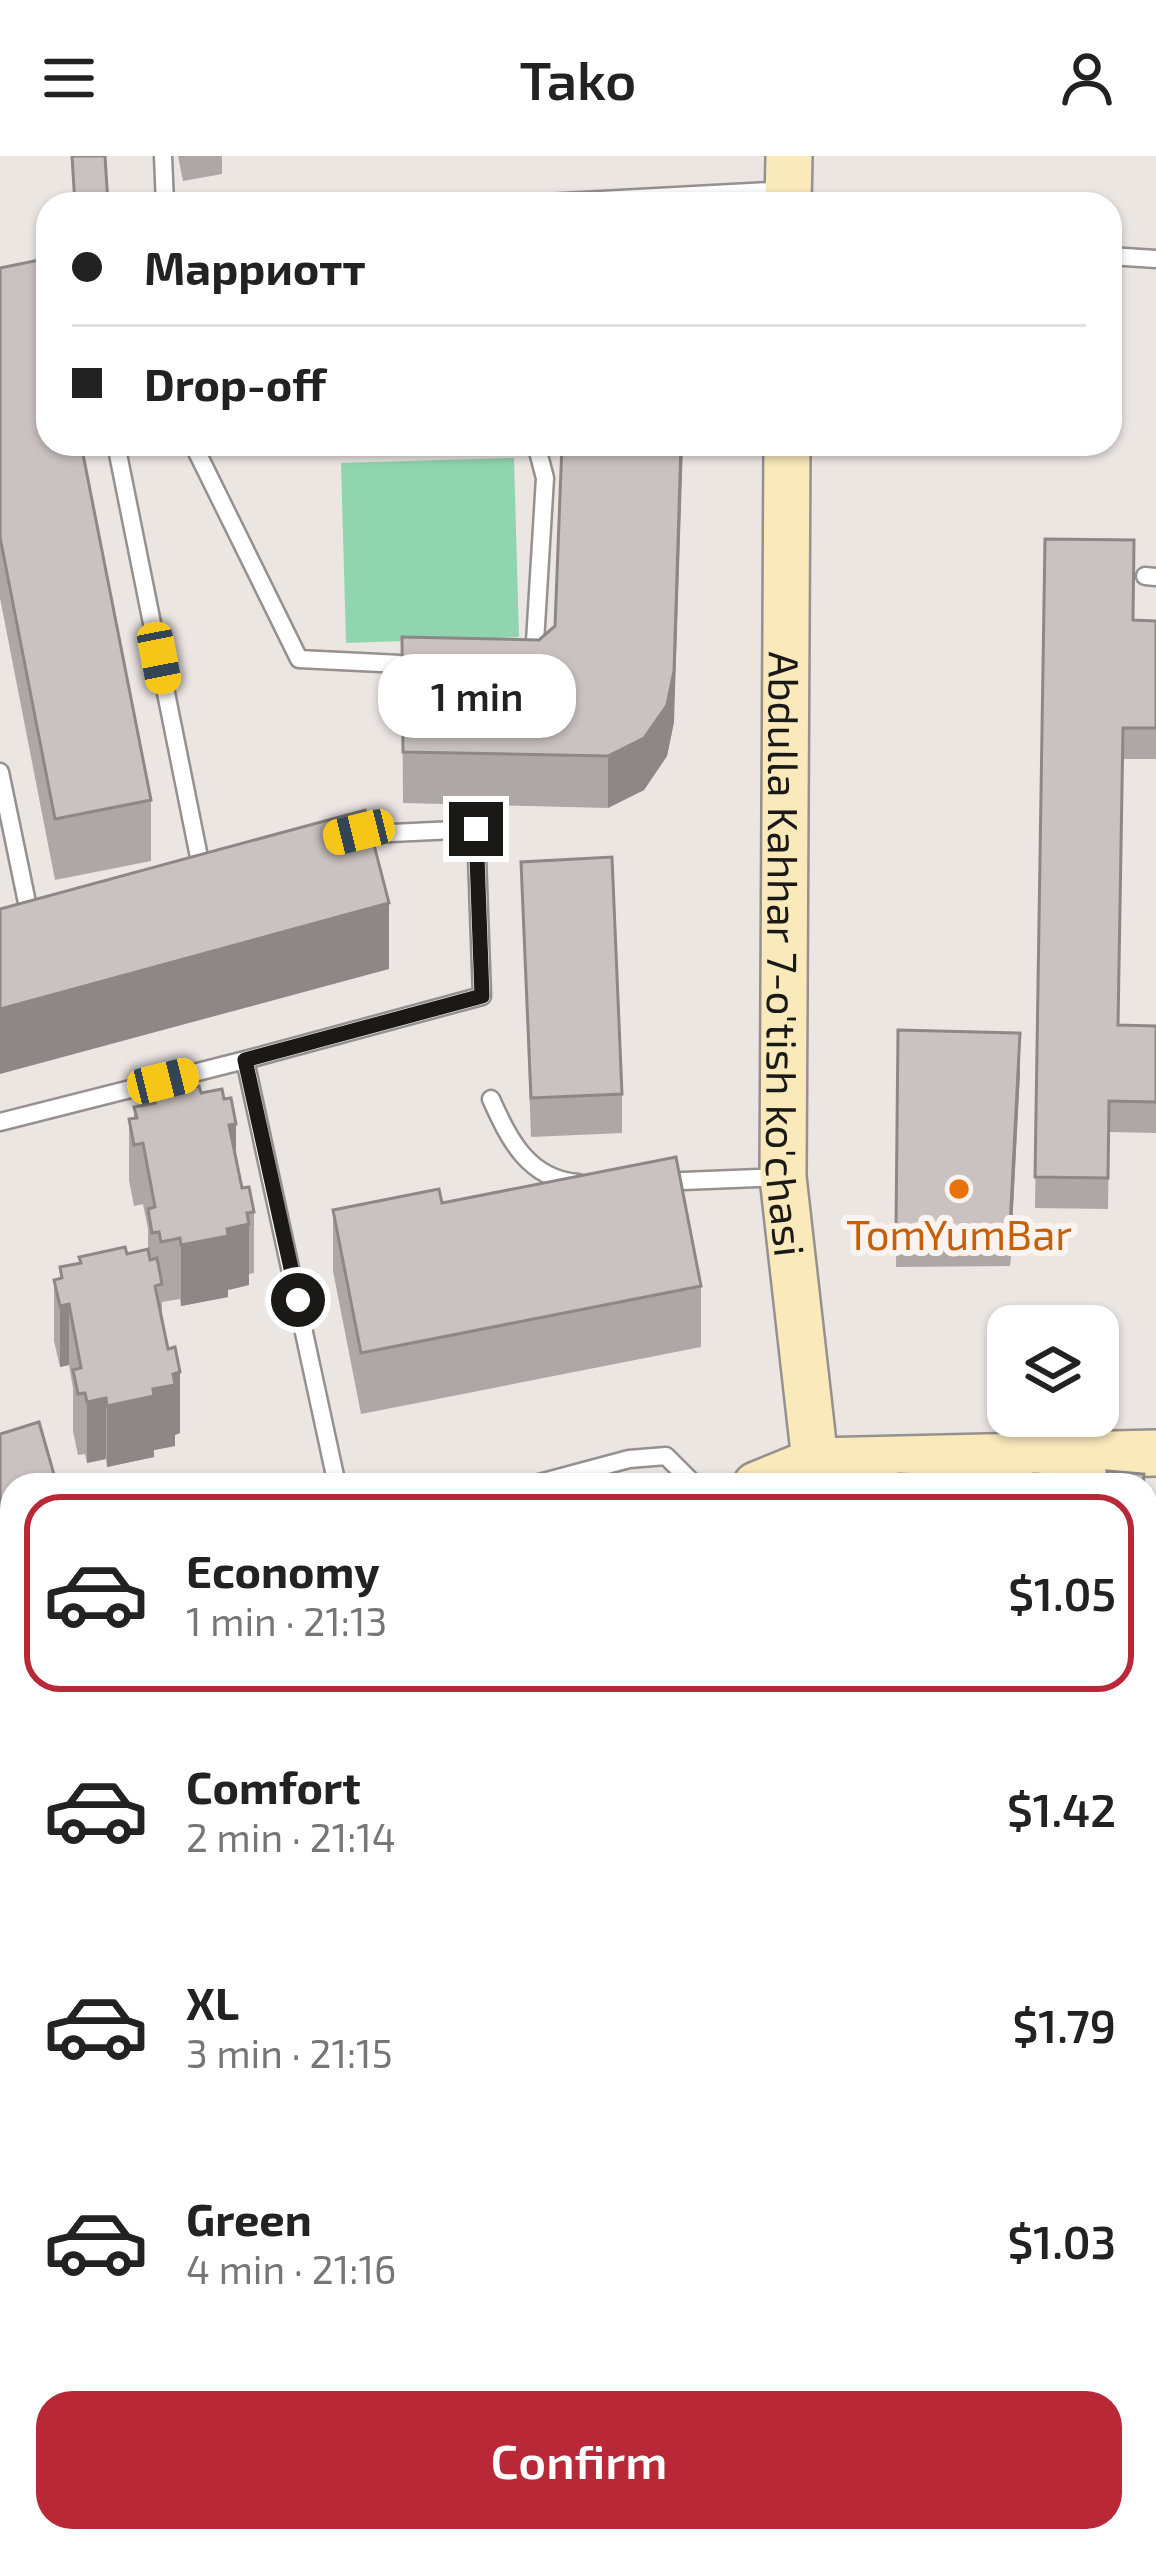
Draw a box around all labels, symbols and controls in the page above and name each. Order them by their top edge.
icon: menu [36,45,102,111]
icon: person [1054,45,1120,111]
text: Tako [520,46,636,111]
text: Марриотт [144,240,366,294]
text: Drop-off [144,356,326,410]
car [134,619,184,697]
street label: Abdulla Kahhar 7-o'tish ko'chasi [758,651,817,1259]
callout: 1 min [377,655,575,739]
text: 1 min [431,672,523,719]
route end [449,802,503,856]
car [320,806,398,858]
car [124,1055,202,1107]
marker: TomYumBar [946,1176,972,1202]
place label: TomYumBar [846,1208,1072,1258]
route start [271,1273,325,1327]
map controls [987,1305,1119,1437]
button: layers [987,1305,1119,1437]
icon: car [42,1539,150,1647]
text: Economy [186,1543,380,1597]
text: $1.05 [1008,1566,1116,1620]
text: 1 min · 21:13 [186,1597,387,1644]
icon: car [42,1755,150,1863]
text: Comfort [186,1759,361,1813]
text: $1.42 [1007,1782,1116,1836]
text: 2 min · 21:14 [186,1813,396,1860]
icon: car [42,1971,150,2079]
text: XL [186,1975,239,2029]
text: $1.79 [1013,1998,1116,2052]
text: 3 min · 21:15 [186,2029,393,2076]
icon: car [42,2187,150,2295]
text: Green [186,2191,312,2245]
text: $1.03 [1008,2214,1116,2268]
text: 4 min · 21:16 [186,2245,396,2292]
button: Confirm [36,2391,1122,2529]

